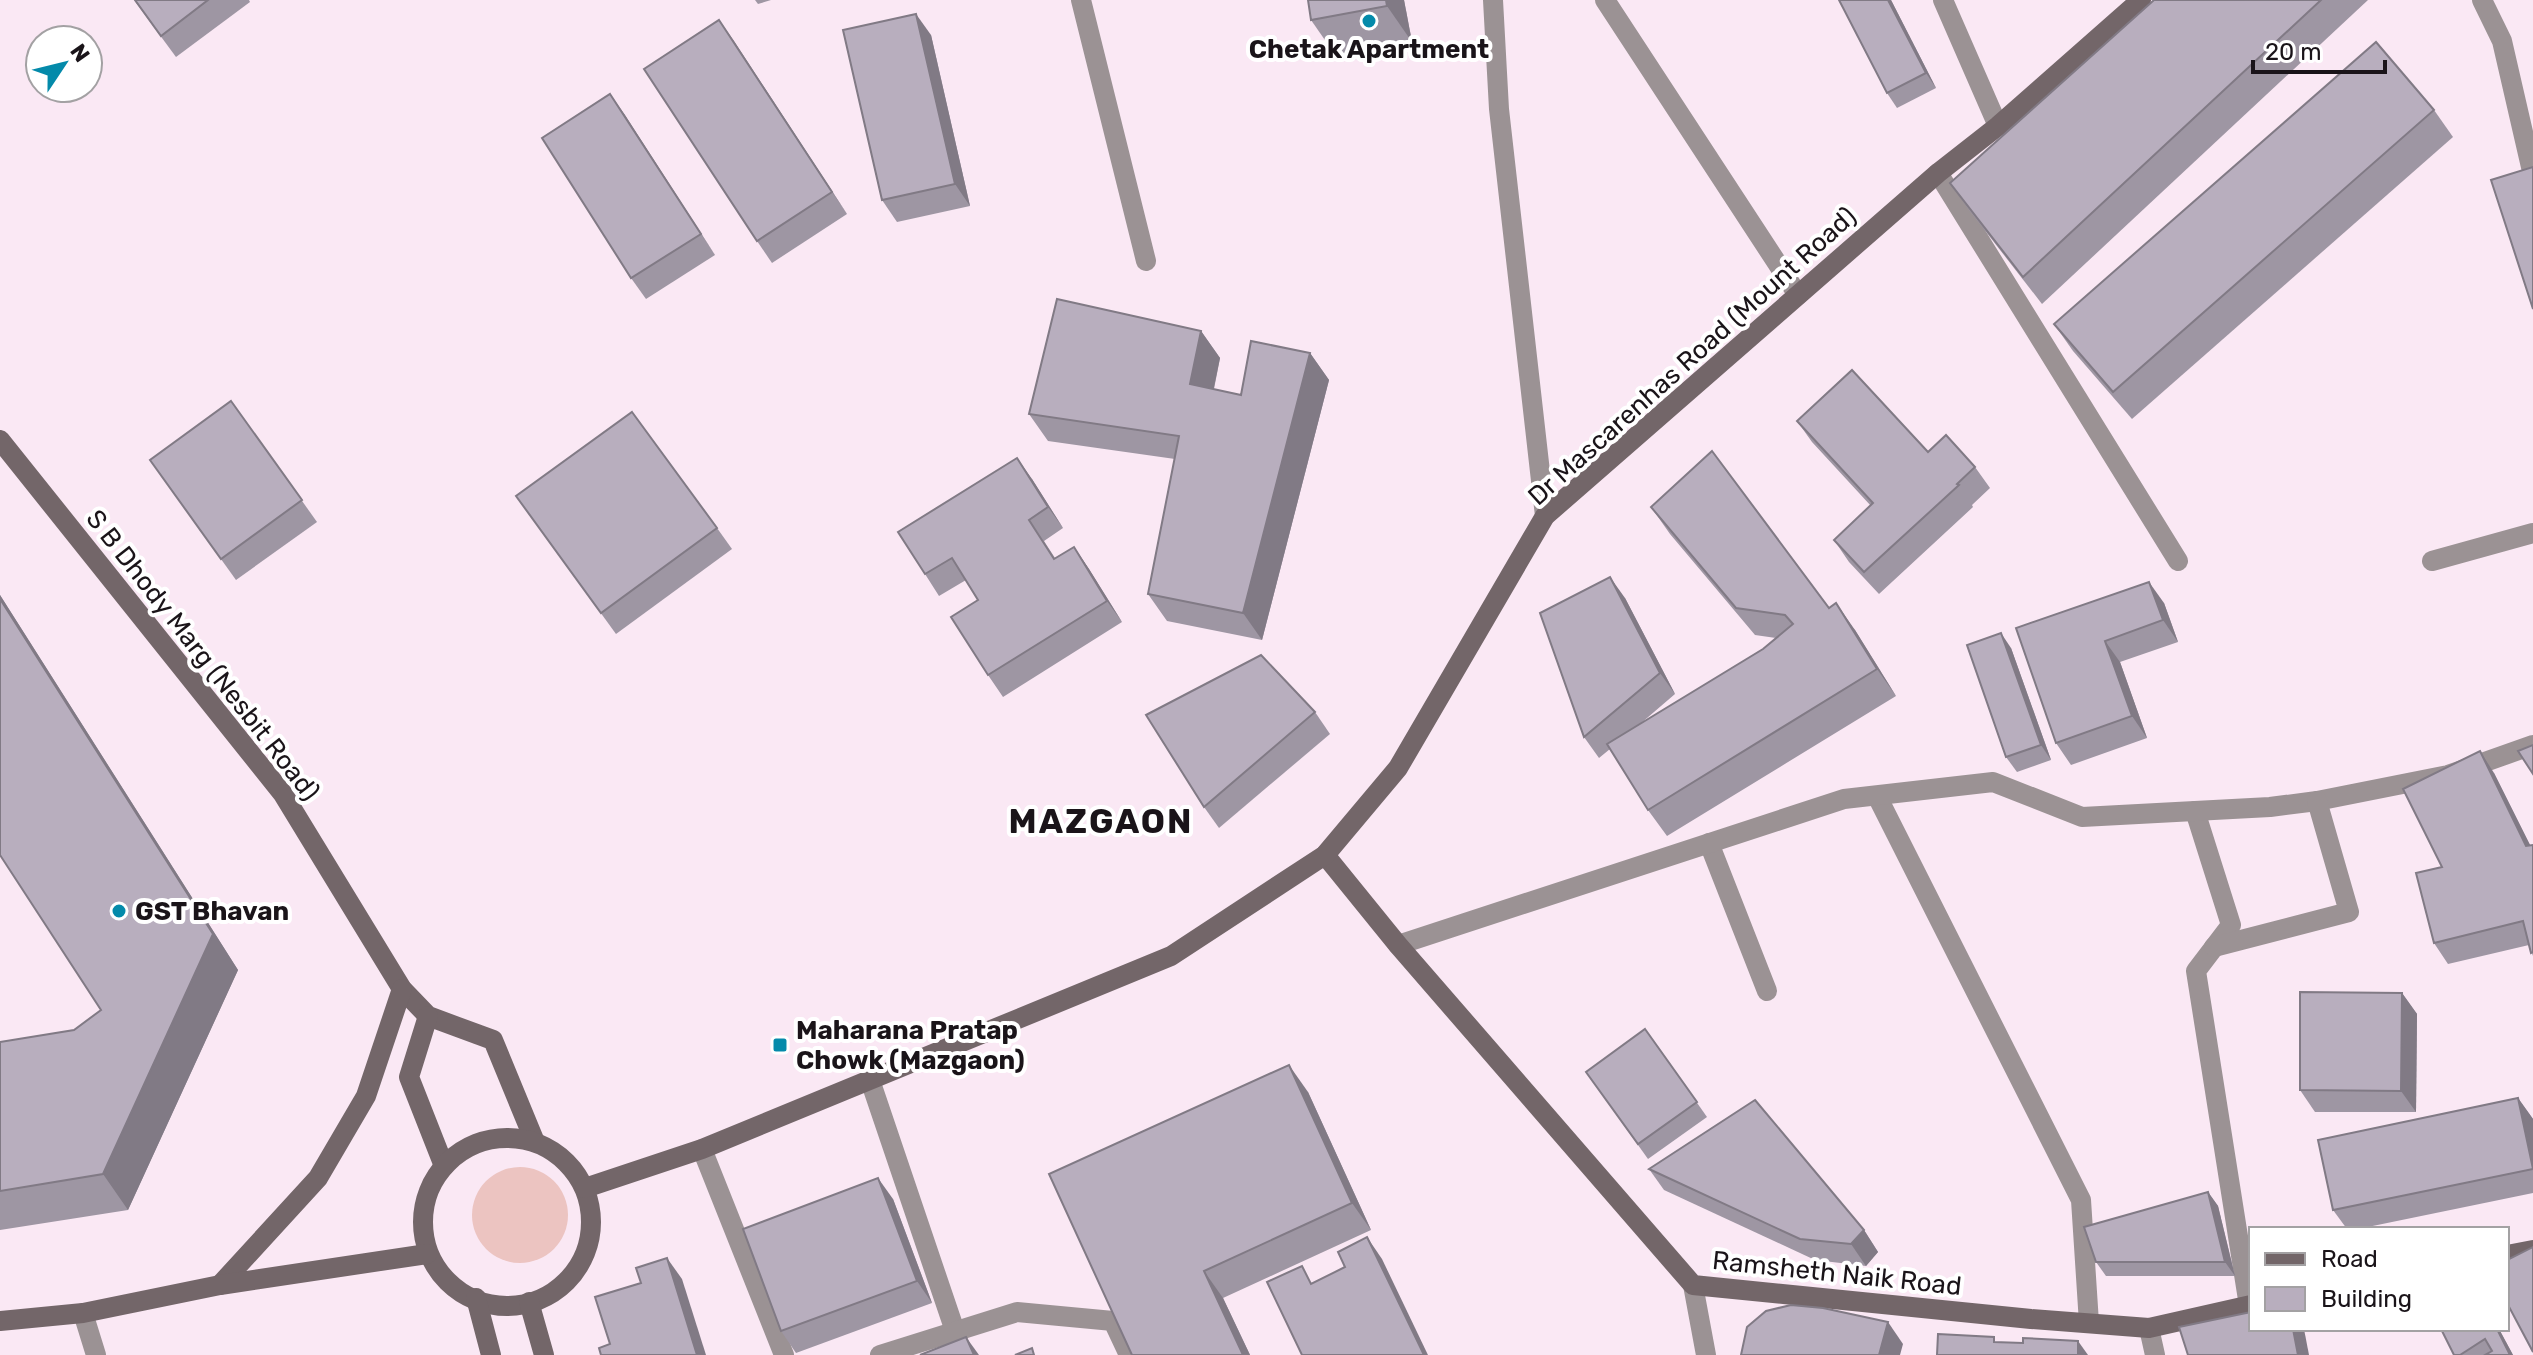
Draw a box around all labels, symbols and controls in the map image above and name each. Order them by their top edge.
marker: Chetak Apartment [1360,12,1378,30]
north arrow [24,24,104,104]
scale bar [2253,24,2385,74]
place label: Chetak Apartment [1249,34,1489,65]
text: 20 m [2265,38,2322,66]
text: N [64,39,96,67]
street label: Dr Mascarenhas Road (Mount Road) [1522,201,1863,512]
street label: S B Dhody Marg (Nesbit Road) [79,504,326,807]
district label: MAZGAON [1009,801,1193,842]
place label: GST Bhavan [135,896,289,927]
marker: GST Bhavan [110,902,128,920]
place label: Maharana Pratap Chowk (Mazgaon) [796,1015,1025,1076]
marker: Maharana Pratap Chowk (Mazgaon) [771,1036,789,1054]
legend [2249,1227,2509,1331]
street label: Ramsheth Naik Road [1711,1245,1963,1302]
text: Road [2321,1245,2378,1273]
text: Building [2321,1285,2412,1313]

